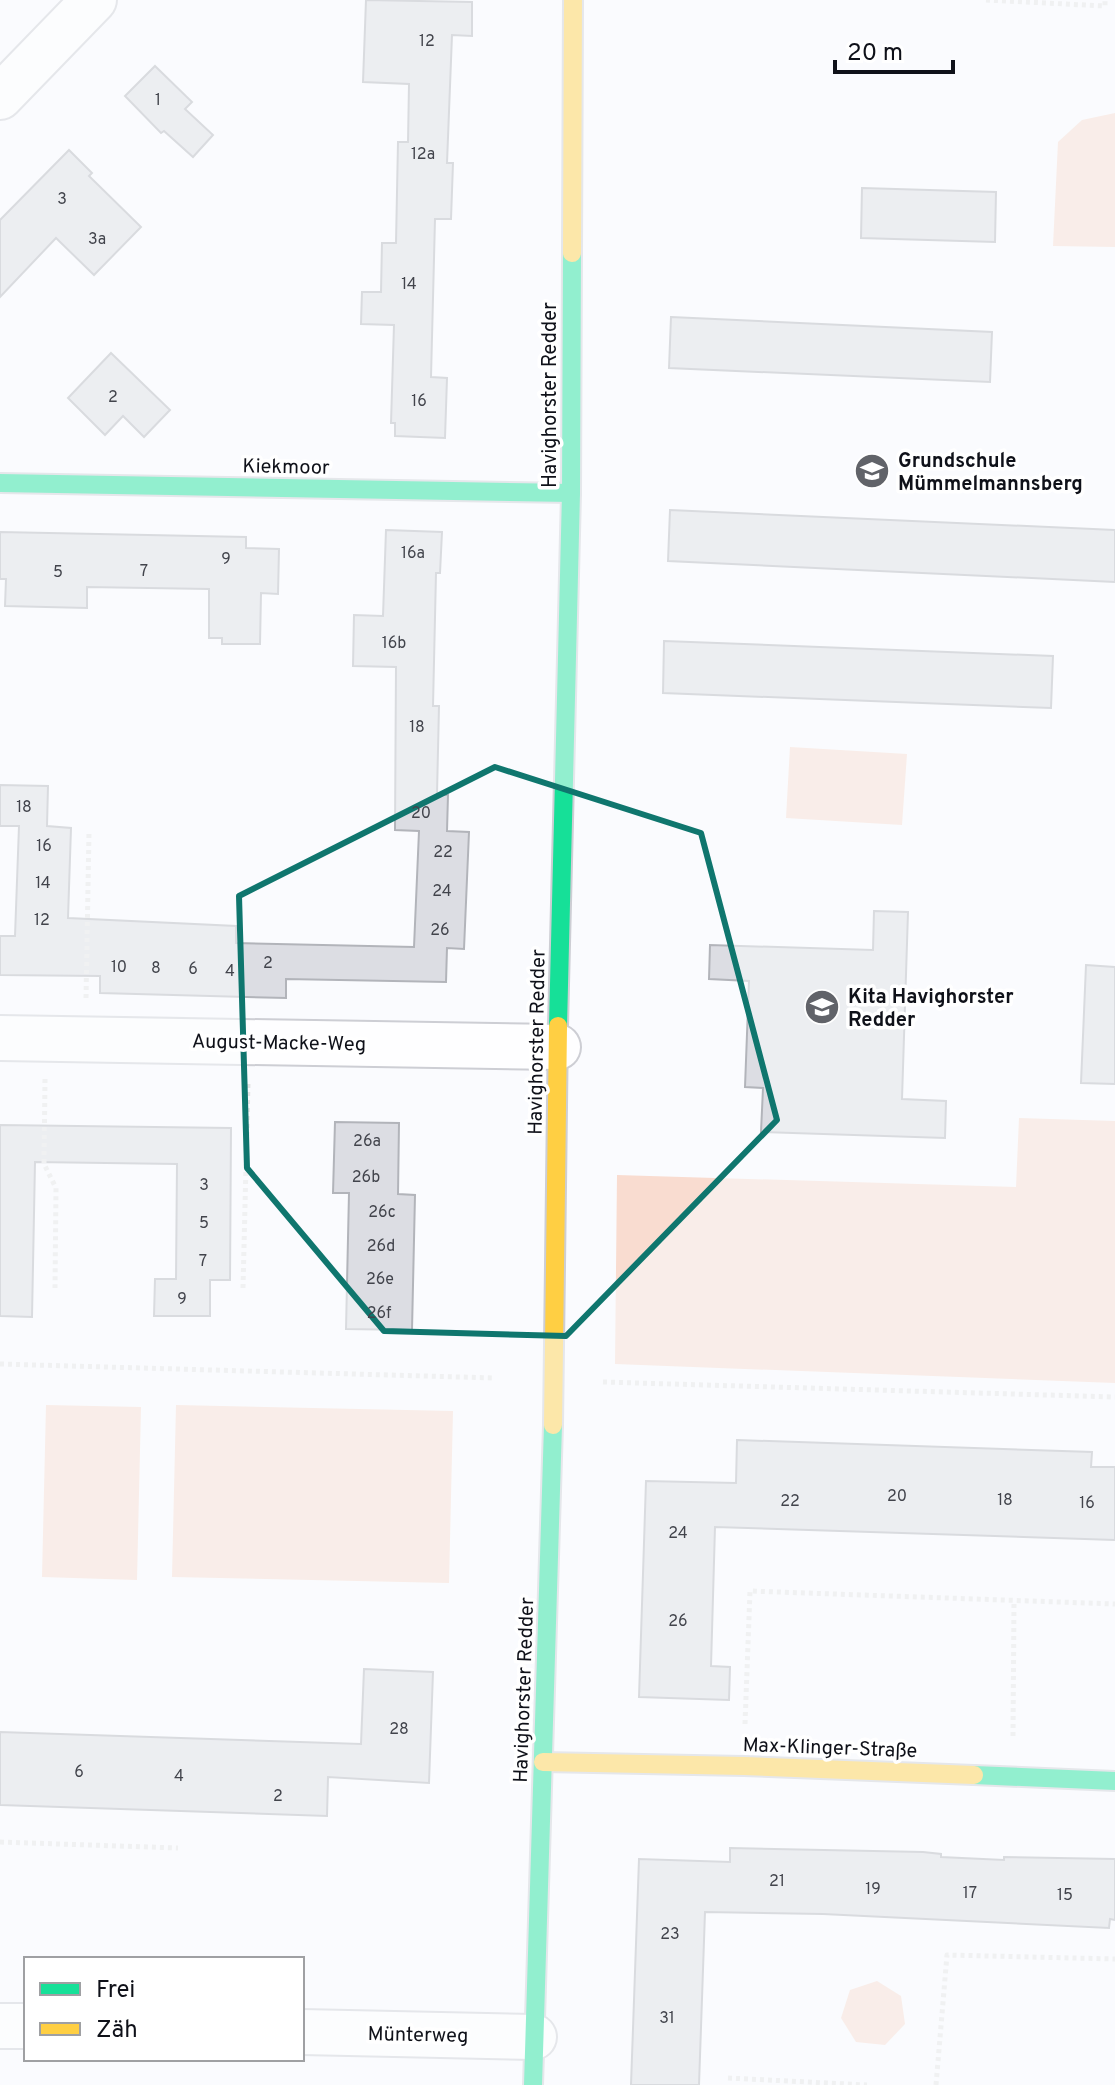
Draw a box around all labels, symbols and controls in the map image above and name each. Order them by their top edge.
scale bar [835,24,953,74]
house number: 12 [419,32,435,52]
text: 20 m [847,39,903,69]
house number: 1 [155,91,161,111]
house number: 12a [411,145,435,165]
house number: 3 [57,190,67,210]
house number: 3a [88,230,106,250]
house number: 14 [401,275,417,295]
street label: Havighorster Redder [538,302,564,488]
house number: 2 [108,388,118,408]
house number: 16 [411,392,427,412]
place label: Grundschule Mümmelmannsberg [898,449,1083,498]
school or university icon: Grundschule Mümmelmannsberg [853,452,891,490]
street label: Kiekmoor [242,454,330,482]
house number: 16a [401,544,425,564]
house number: 9 [221,550,231,570]
house number: 7 [140,562,148,582]
house number: 5 [53,563,63,583]
house number: 16b [382,634,406,654]
house number: 18 [409,718,425,738]
house number: 18 [16,798,32,818]
house number: 20 [411,804,431,824]
house number: 16 [36,837,52,857]
house number: 22 [433,843,453,863]
house number: 14 [35,874,51,894]
house number: 24 [432,882,452,902]
house number: 12 [34,911,50,931]
house number: 26 [430,921,450,941]
street label: Havighorster Redder [523,949,553,1135]
house number: 2 [263,954,273,974]
house number: 10 [111,958,127,978]
house number: 8 [151,959,161,979]
house number: 6 [188,960,198,980]
house number: 4 [225,962,235,982]
place label: Kita Havighorster Redder [848,985,1014,1034]
school or university icon: Kita Havighorster Redder [803,988,841,1026]
street label: August-Macke-Weg [192,1029,366,1059]
house number: 26a [353,1132,381,1152]
house number: 26b [352,1168,380,1188]
house number: 3 [199,1176,209,1196]
house number: 26c [368,1203,396,1223]
house number: 5 [199,1214,209,1234]
house number: 26d [367,1237,395,1257]
house number: 7 [199,1252,207,1272]
house number: 26e [366,1270,394,1290]
house number: 9 [177,1290,187,1310]
house number: 26f [367,1304,392,1324]
house number: 20 [887,1487,907,1507]
house number: 18 [997,1491,1013,1511]
house number: 22 [780,1492,800,1512]
house number: 16 [1079,1494,1095,1514]
house number: 24 [668,1524,688,1544]
street label: Havighorster Redder [509,1597,541,1783]
house number: 26 [668,1612,688,1632]
house number: 28 [389,1720,409,1740]
street label: Max-Klinger-Straße [742,1733,918,1765]
house number: 6 [74,1763,84,1783]
house number: 4 [174,1767,184,1787]
house number: 2 [273,1787,283,1807]
house number: 21 [769,1872,785,1892]
house number: 19 [865,1880,881,1900]
house number: 17 [963,1884,977,1904]
house number: 15 [1057,1886,1073,1906]
house number: 23 [660,1925,680,1945]
legend [24,1957,304,2061]
text: Frei [96,1976,135,2006]
house number: 31 [659,2009,675,2029]
text: Zäh [96,2016,138,2046]
street label: Münterweg [367,2022,469,2050]

